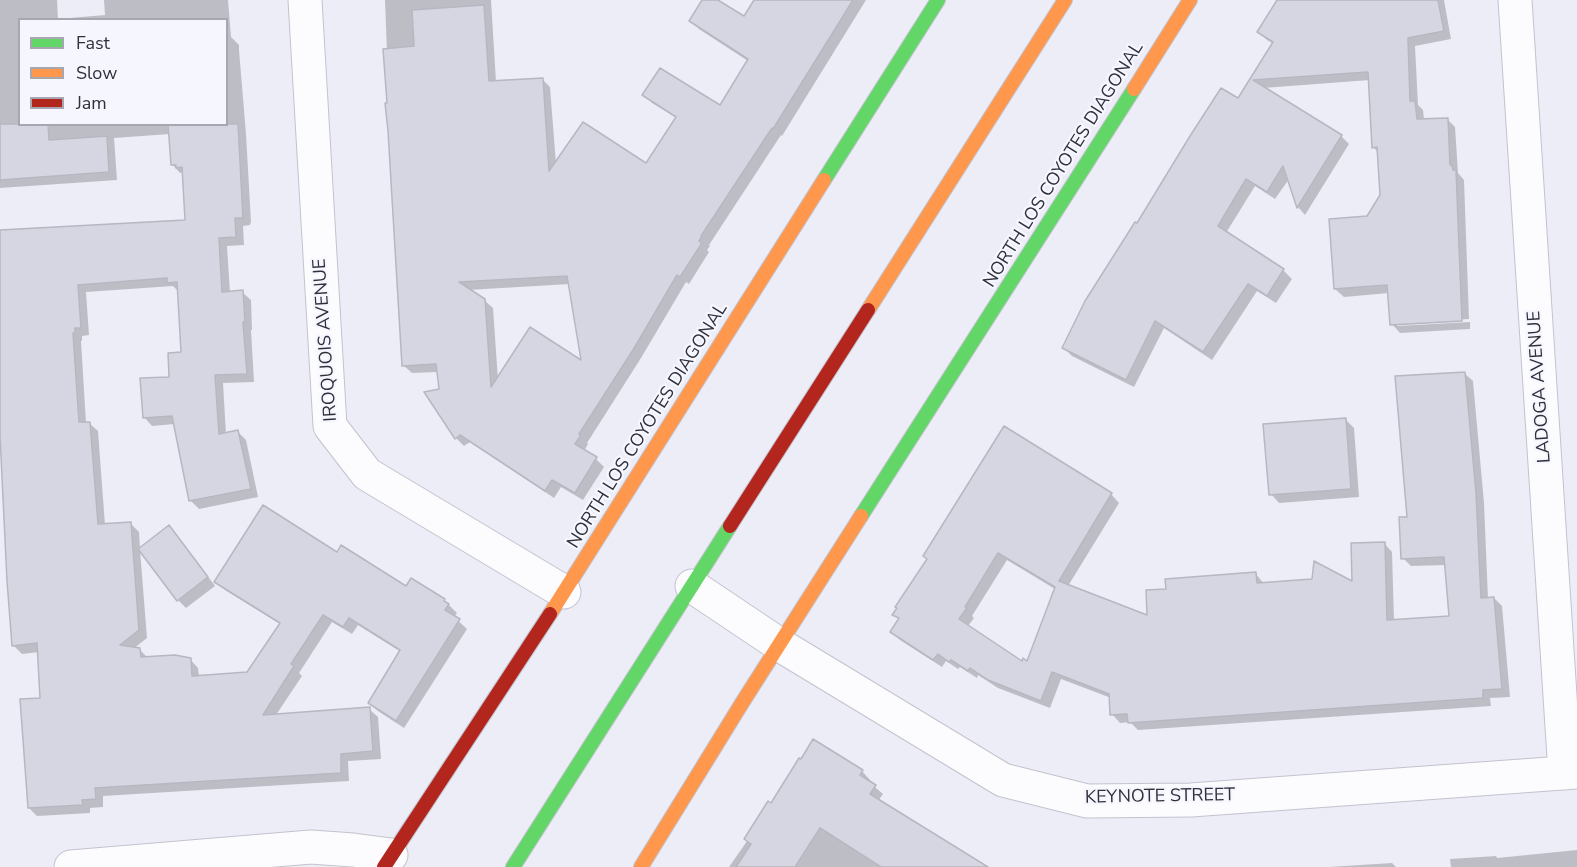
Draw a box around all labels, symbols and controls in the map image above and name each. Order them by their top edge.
legend [18,18,228,126]
text: Fast [76,31,110,55]
street label: NORTH LOS COYOTES DIAGONAL [979,38,1149,292]
text: Slow [76,61,117,85]
text: Jam [76,91,107,115]
street label: IROQUOIS AVENUE [310,258,342,422]
street label: NORTH LOS COYOTES DIAGONAL [563,299,733,553]
street label: LADOGA AVENUE [1524,310,1556,464]
street label: KEYNOTE STREET [1085,785,1235,809]

